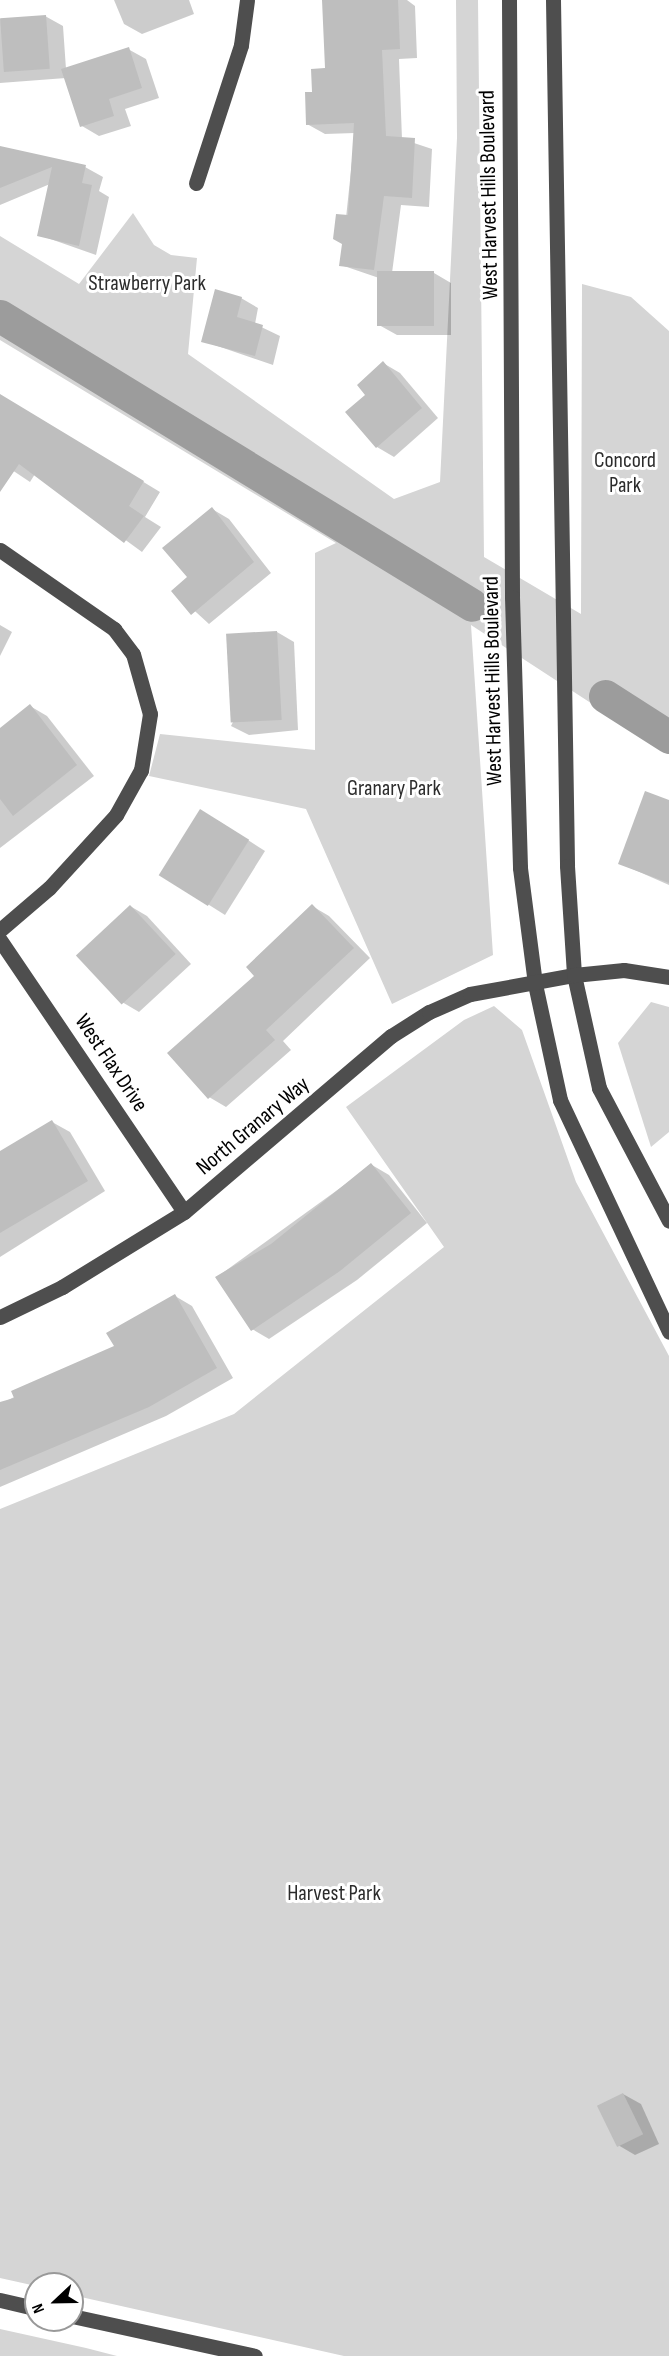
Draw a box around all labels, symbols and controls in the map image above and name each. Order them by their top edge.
street label: West Harvest Hills Boulevard [474,90,504,300]
park label: Strawberry Park [88,271,206,297]
park label: Concord Park [594,447,656,499]
street label: West Harvest Hills Boulevard [478,576,508,786]
park label: Granary Park [347,776,441,802]
street label: West Flax Drive [69,1009,153,1117]
street label: North Granary Way [191,1071,315,1181]
park label: Harvest Park [287,1881,381,1907]
north arrow [24,2272,84,2332]
text: N [28,2301,49,2316]

